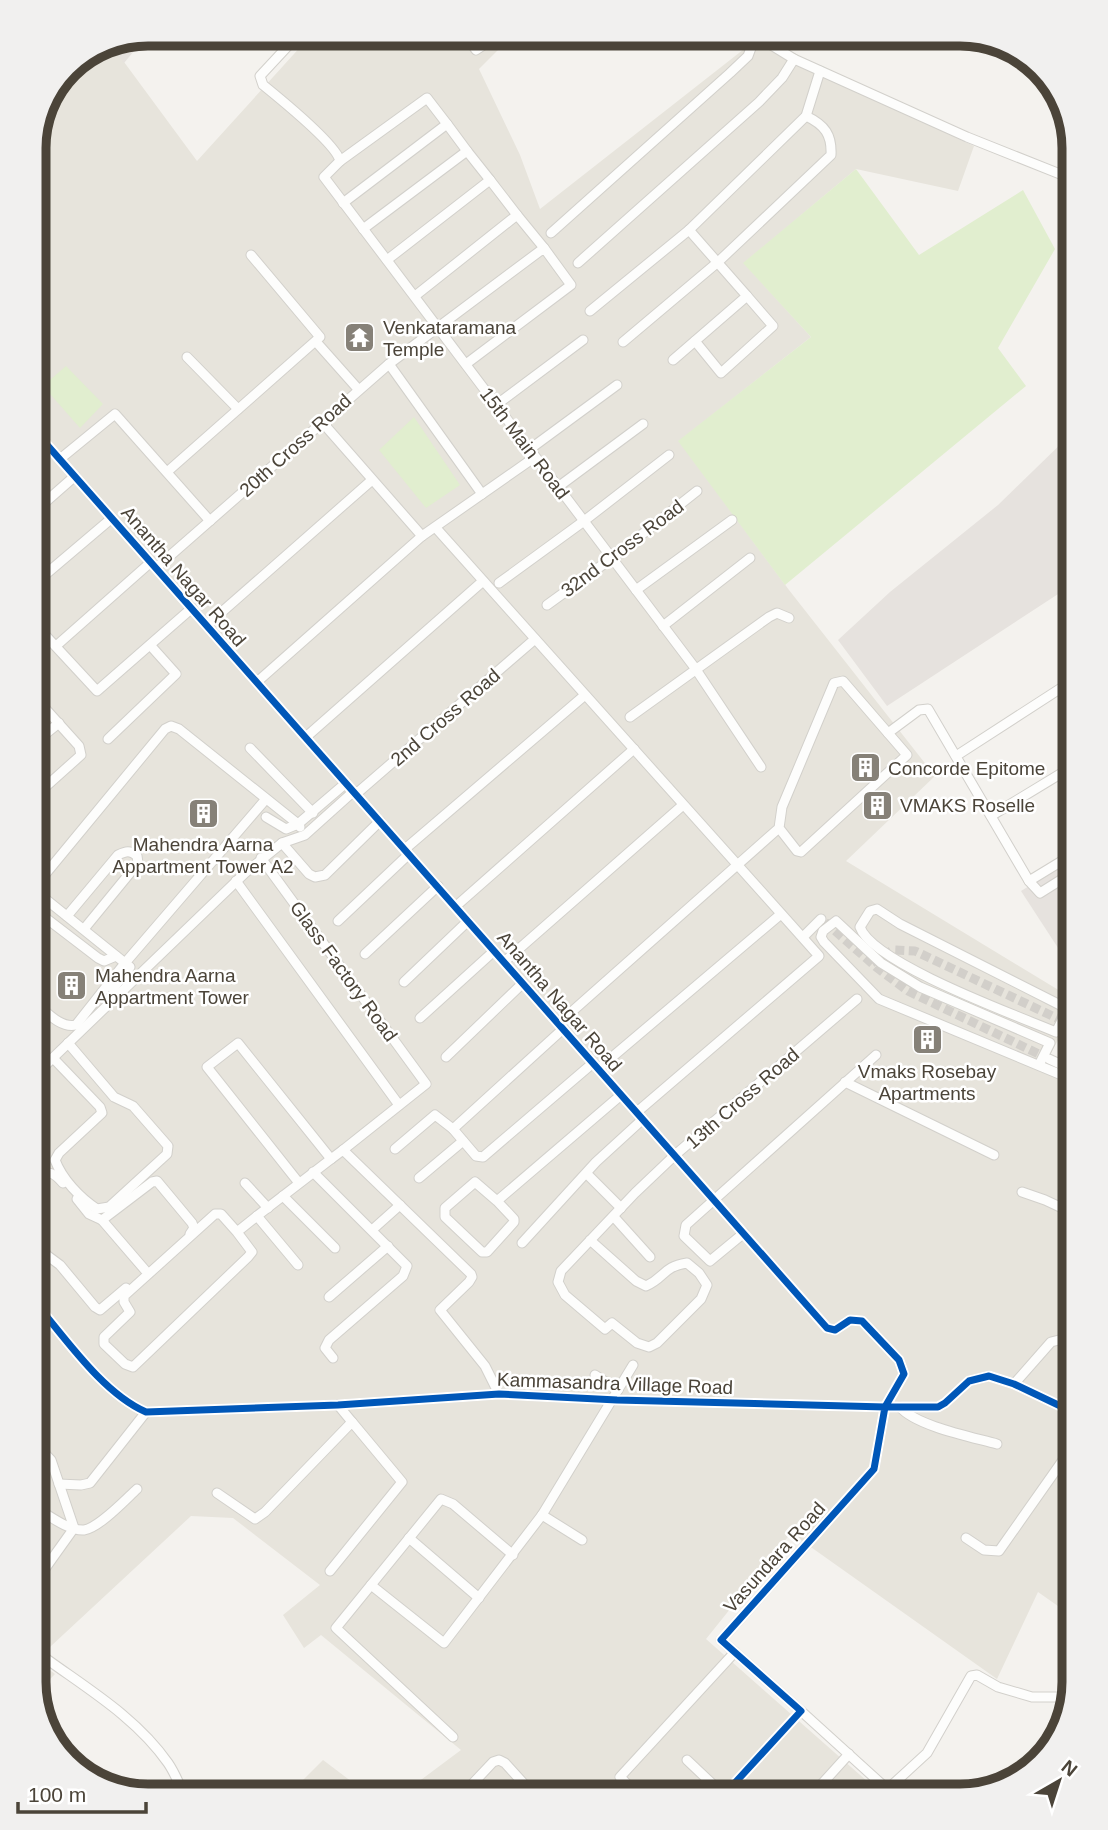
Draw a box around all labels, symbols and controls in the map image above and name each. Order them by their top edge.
place label: Venkataramana Temple [383,317,517,360]
temple icon: Venkataramana Temple [343,321,377,355]
street label: 15th Main Road [476,383,573,503]
street label: 20th Cross Road [235,390,355,501]
street label: 32nd Cross Road [557,496,688,601]
street label: Anantha Nagar Road [117,502,250,651]
street label: 2nd Cross Road [387,664,504,770]
building icon: Concorde Epitome [848,751,882,785]
place label: Concorde Epitome [888,758,1045,779]
building icon: VMAKS Roselle [860,788,894,822]
place label: VMAKS Roselle [900,795,1035,816]
building icon: Mahendra Aarna Appartment Tower A2 [186,796,220,830]
place label: Mahendra Aarna Appartment Tower A2 [112,834,294,877]
street label: Glass Factory Road [286,897,401,1045]
street label: Anantha Nagar Road [493,927,626,1076]
place label: Mahendra Aarna Appartment Tower [95,965,250,1008]
building icon: Mahendra Aarna Appartment Tower [55,969,89,1003]
building icon: Vmaks Rosebay Apartments [910,1023,944,1057]
street label: 13th Cross Road [682,1044,803,1153]
place label: Vmaks Rosebay Apartments [858,1061,997,1104]
street label: Kammasandra Village Road [497,1369,733,1398]
street label: Vasundara Road [719,1498,829,1617]
north arrow [1024,1746,1094,1816]
text: N [1057,1756,1081,1781]
scale bar [18,1770,145,1814]
text: 100 m [28,1783,86,1806]

